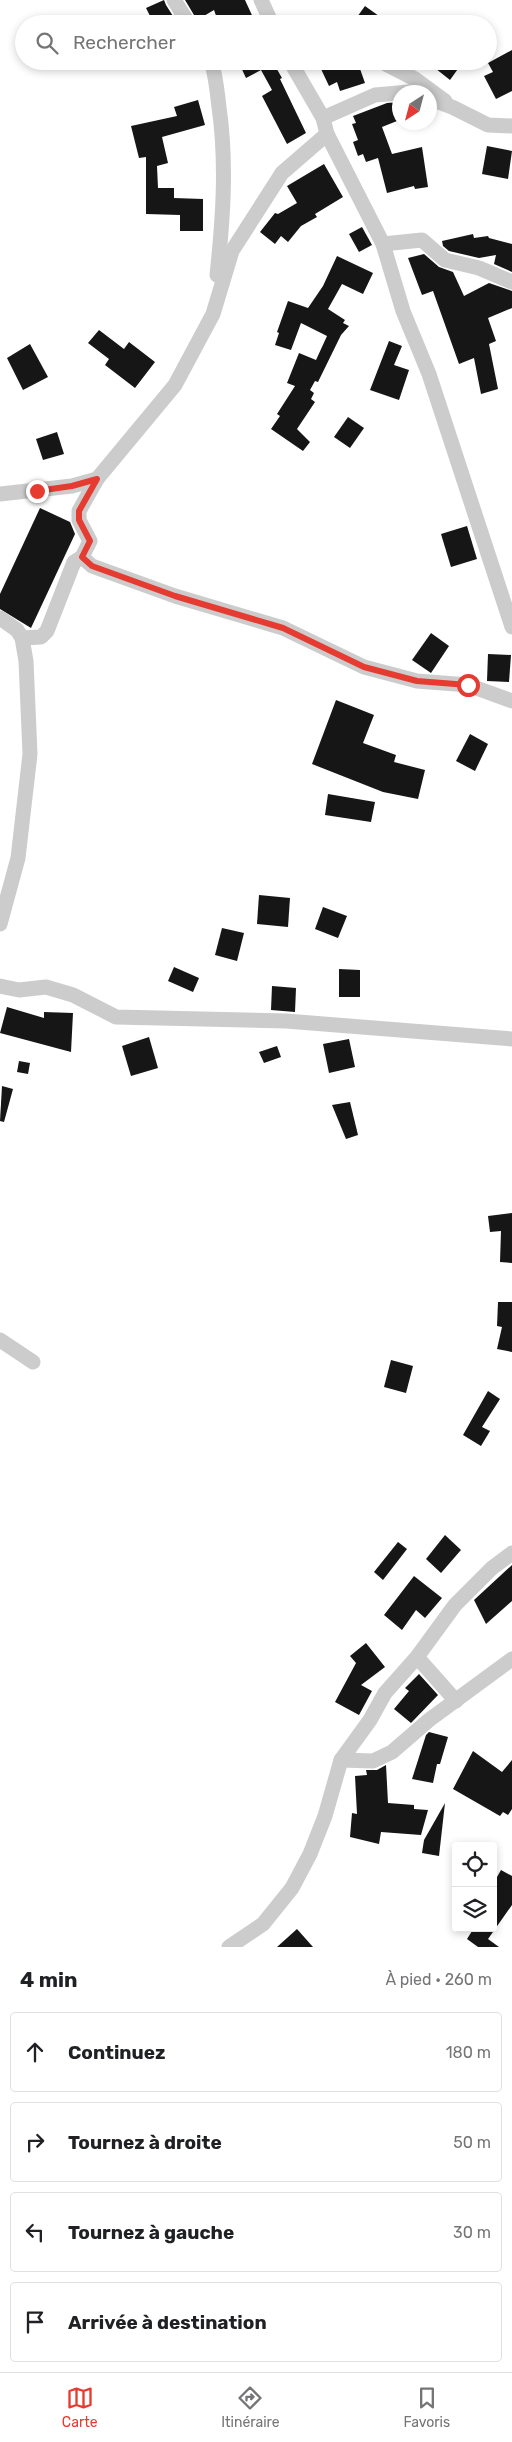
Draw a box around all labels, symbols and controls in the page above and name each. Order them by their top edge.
search box [15,15,497,70]
icon: search [33,29,61,57]
text: Rechercher [73,31,176,54]
north arrow [392,85,437,130]
route end [26,480,49,503]
route start [457,674,480,697]
map controls [452,1842,497,1932]
button: locate [452,1842,497,1887]
button: layers [452,1887,497,1932]
text: 4 min [20,1967,78,1992]
text: À pied · 260 m [385,1970,492,1989]
icon: ahead [21,2038,49,2066]
text: Continuez [68,2041,166,2064]
text: 180 m [446,2043,491,2062]
icon: right [21,2128,49,2156]
text: Tournez à droite [68,2131,222,2154]
text: 50 m [453,2133,491,2152]
icon: left [21,2218,49,2246]
text: Tournez à gauche [68,2221,234,2244]
text: 30 m [453,2223,491,2242]
icon: arrive [21,2308,49,2336]
text: Arrivée à destination [68,2311,267,2334]
tab: Carte [62,2384,98,2431]
tab: Itinéraire [221,2384,280,2431]
tab: Favoris [403,2384,450,2431]

